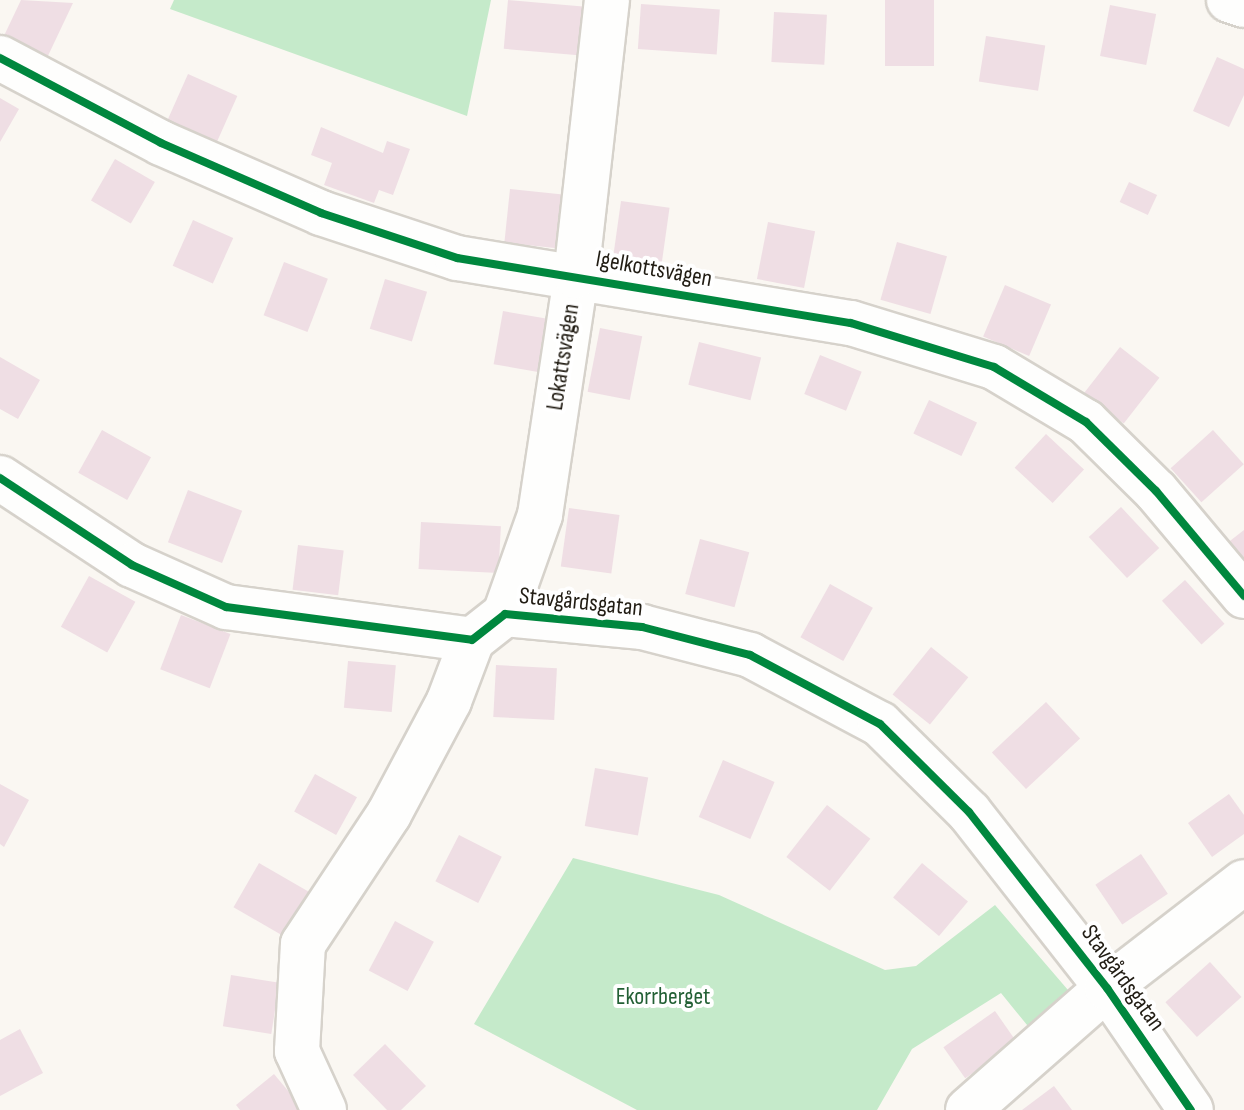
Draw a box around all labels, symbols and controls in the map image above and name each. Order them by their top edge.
street label: Igelkottsvägen [594,245,714,293]
street label: Lokattsvägen [540,302,586,412]
street label: Stavgårdsgatan [518,581,644,623]
street label: Stavgårdsgatan [1075,919,1171,1037]
park label: Ekorrberget [616,983,710,1011]

